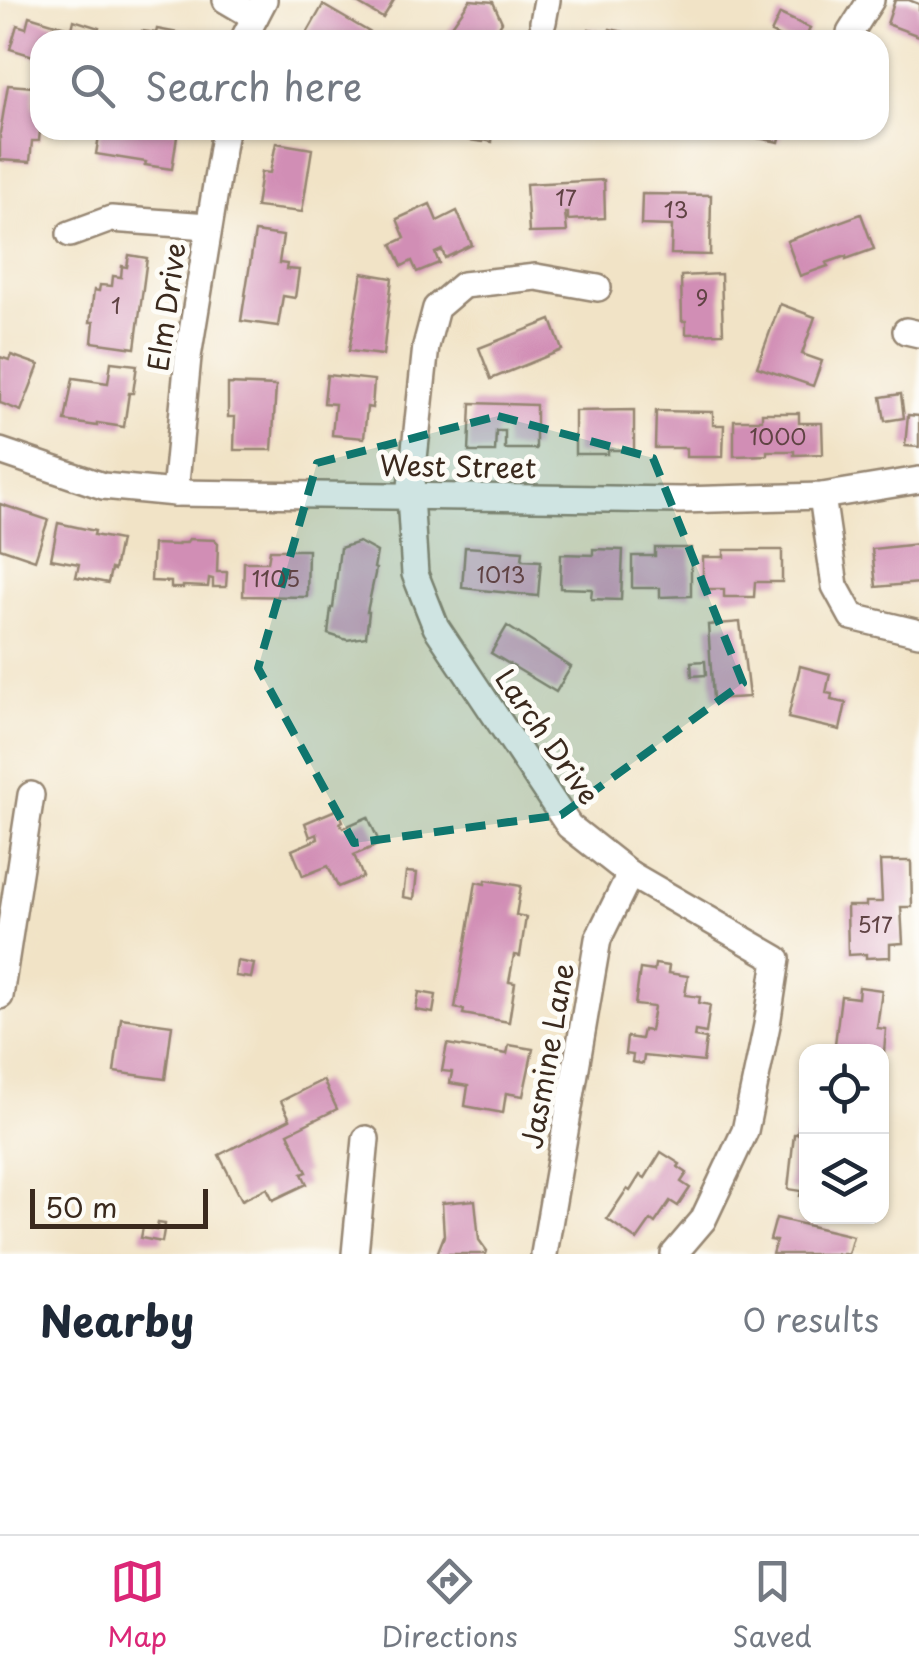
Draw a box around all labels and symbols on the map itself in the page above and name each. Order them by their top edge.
house number: 17 [555,180,577,213]
house number: 13 [664,192,688,225]
street label: Elm Drive [135,240,196,374]
house number: 9 [696,280,708,313]
house number: 1 [111,288,121,321]
house number: 1000 [750,419,806,452]
street label: West Street [379,443,537,488]
house number: 1013 [477,557,525,590]
house number: 1105 [252,561,300,594]
street label: Larch Drive [486,659,611,813]
house number: 517 [857,907,893,940]
street label: Jasmine Lane [509,959,584,1152]
scale bar [30,1184,208,1228]

